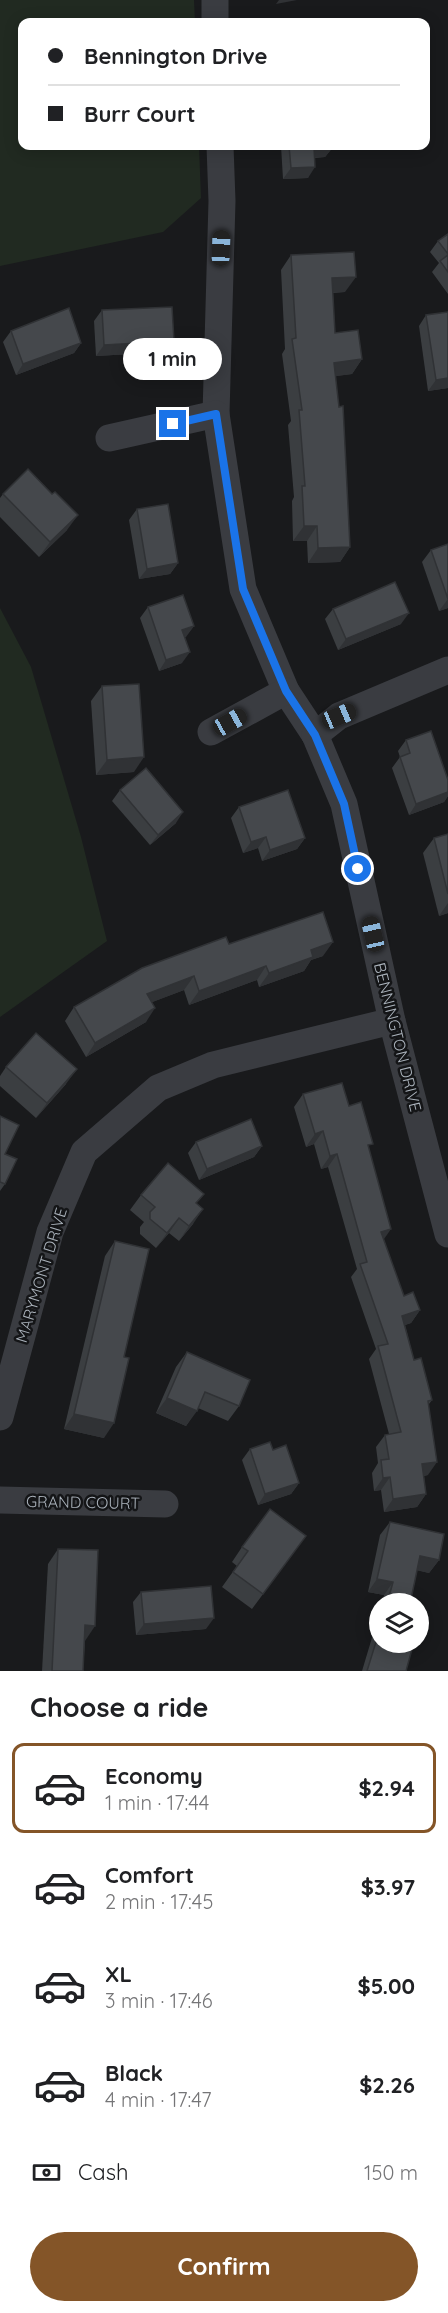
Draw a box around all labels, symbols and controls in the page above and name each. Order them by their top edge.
text: Bennington Drive [84,42,268,70]
text: Burr Court [84,100,196,128]
car [211,230,231,266]
callout: 1 min [124,337,222,379]
text: 1 min [148,346,197,371]
route end [159,410,186,437]
car [319,701,359,731]
car [210,705,250,739]
route start [344,855,371,882]
car [360,914,386,954]
street label: BENNINGTON DRIVE [370,960,426,1114]
street label: MARYMONT DRIVE [11,1205,71,1345]
street label: GRAND COURT [26,1491,140,1513]
map controls [369,1593,429,1653]
button: layers [369,1593,429,1653]
text: Choose a ride [30,1690,208,1724]
icon: car [33,1761,87,1815]
text: Economy [105,1762,203,1790]
text: $2.94 [358,1774,415,1802]
text: 1 min · 17:44 [105,1790,209,1815]
icon: car [33,1860,87,1914]
text: Comfort [105,1861,194,1889]
text: $3.97 [361,1873,415,1901]
text: 2 min · 17:45 [105,1889,213,1914]
icon: car [33,1959,87,2013]
text: XL [105,1960,132,1988]
text: $5.00 [358,1972,415,2000]
text: 3 min · 17:46 [105,1988,213,2013]
icon: car [33,2058,87,2112]
text: Black [105,2059,163,2087]
text: $2.26 [359,2071,415,2099]
text: 4 min · 17:47 [105,2087,212,2112]
icon: cash [30,2156,63,2189]
text: Cash [78,2158,129,2186]
text: 150 m [364,2160,418,2185]
button: Confirm [30,2232,418,2301]

